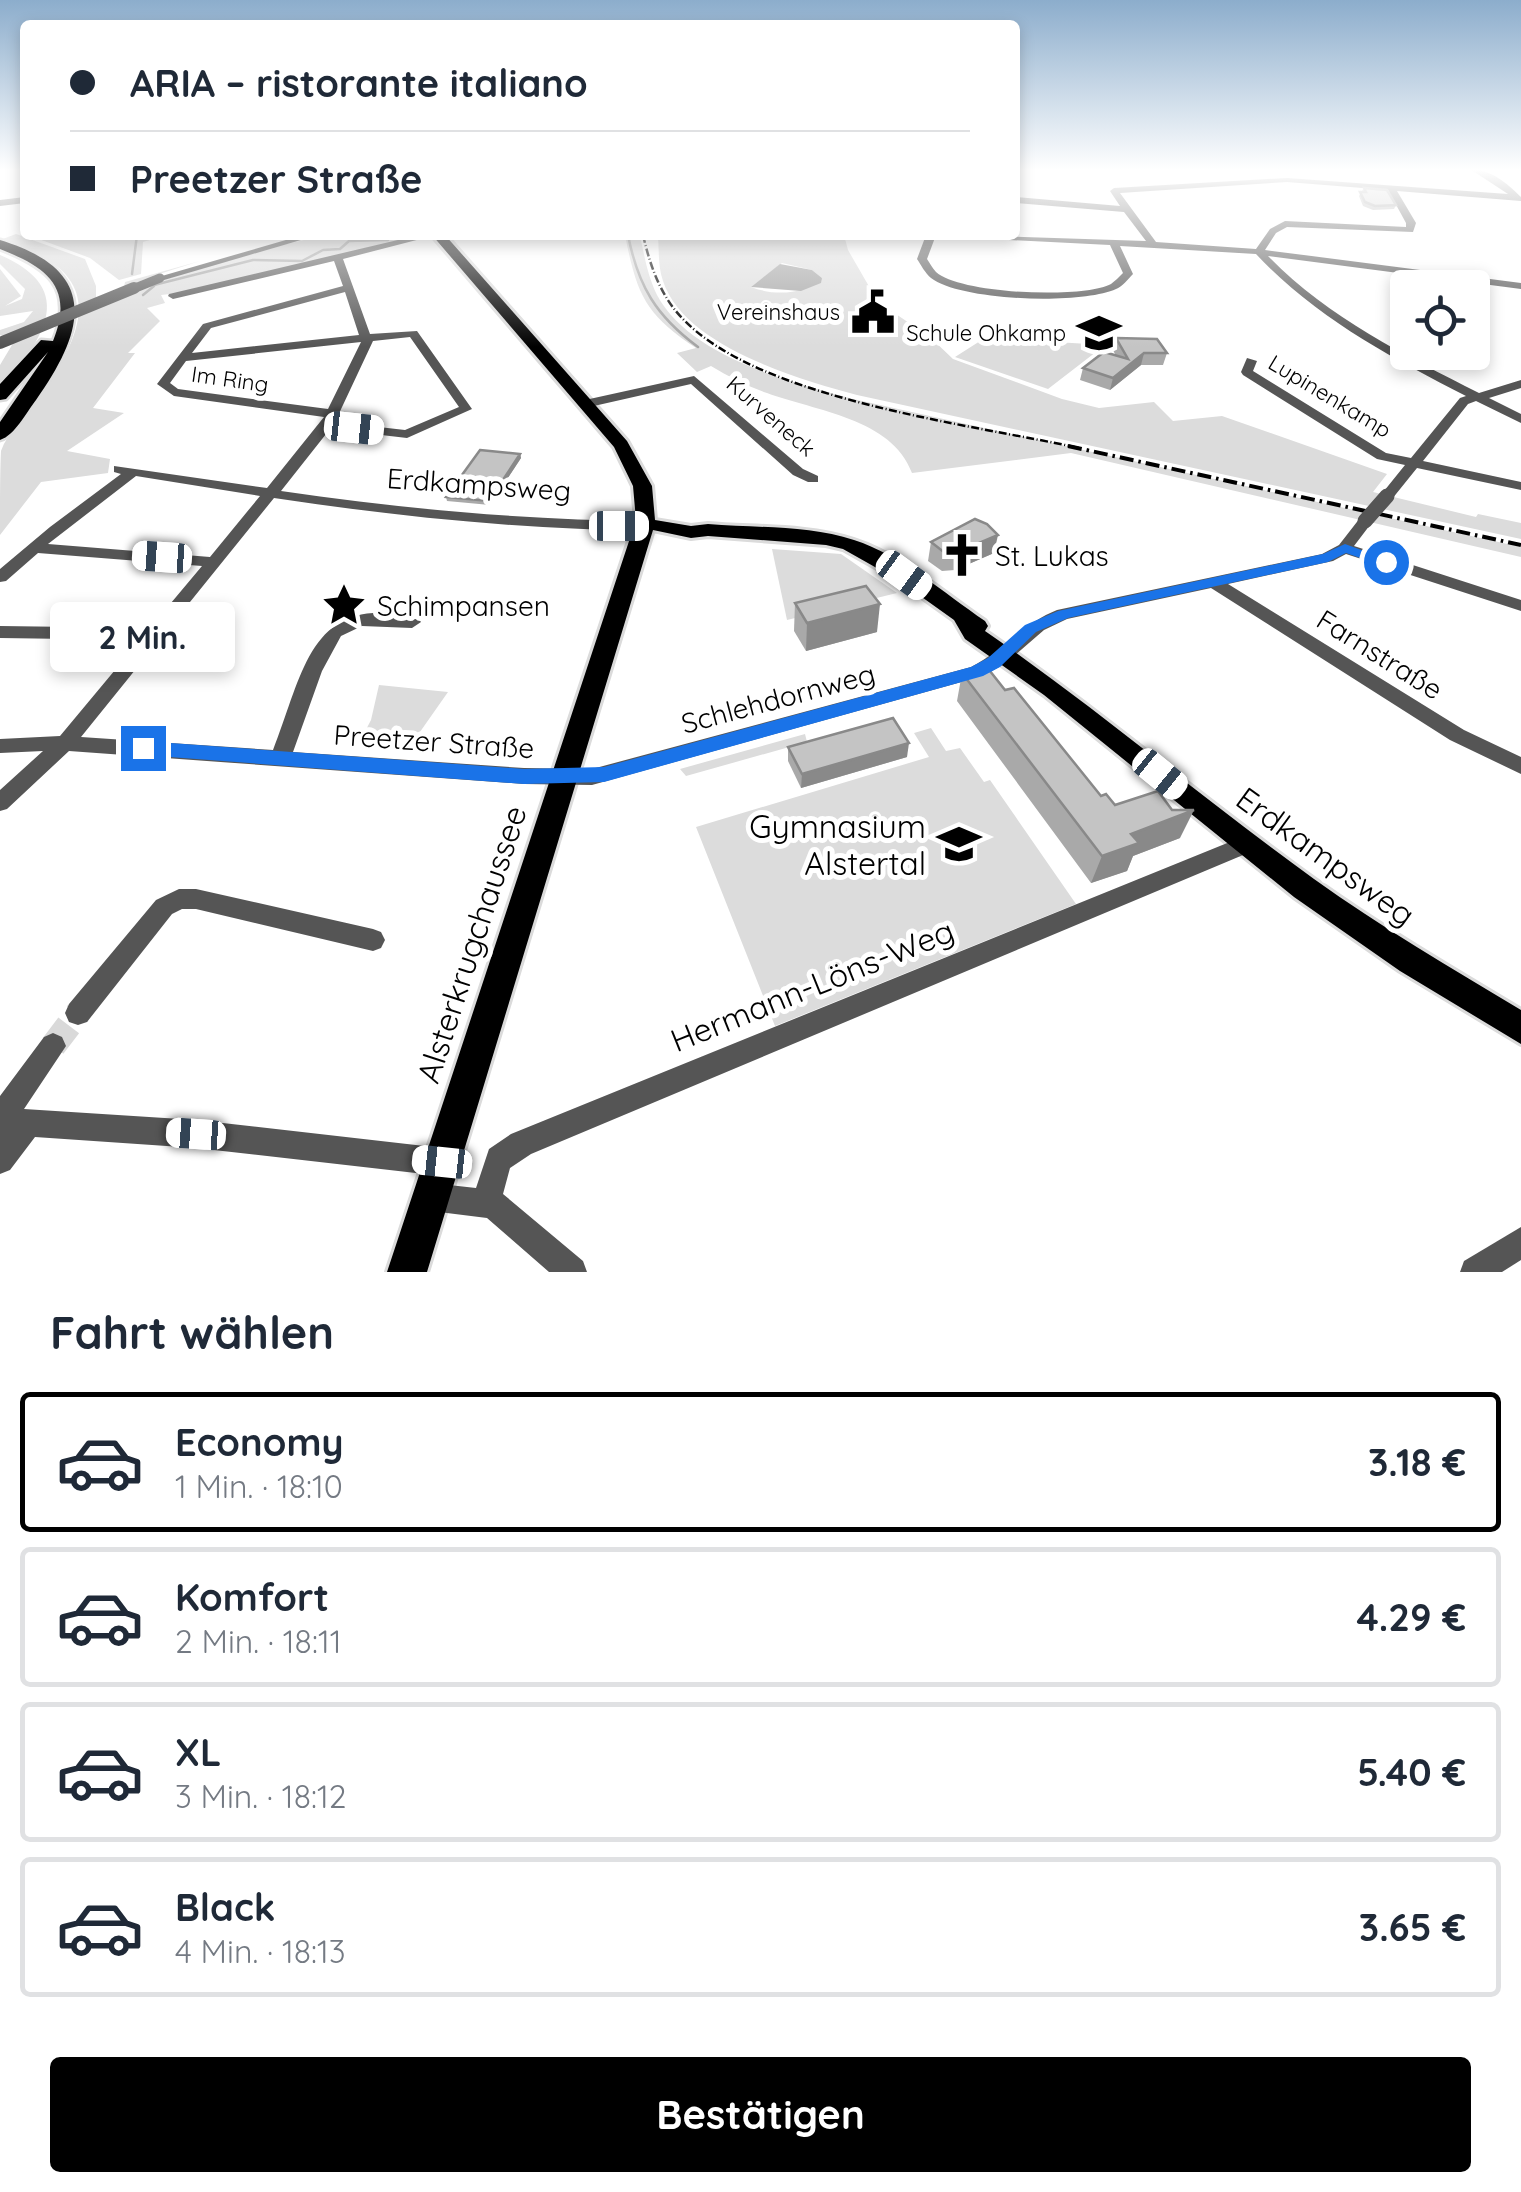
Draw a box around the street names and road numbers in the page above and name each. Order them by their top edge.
street label: Lupinenkamp [1263,348,1397,444]
street label: Im Ring [190,360,270,398]
street label: Kurveneck [721,370,821,462]
street label: Erdkampsweg [386,460,572,508]
street label: Farnstraße [1310,602,1450,706]
street label: Schlehdornweg [677,655,879,741]
street label: Preetzer Straße [333,717,535,765]
street label: Erdkampsweg [1229,778,1423,934]
street label: Alsterkrugchaussee [407,800,535,1088]
street label: Hermann-Löns-Weg [664,910,960,1060]

